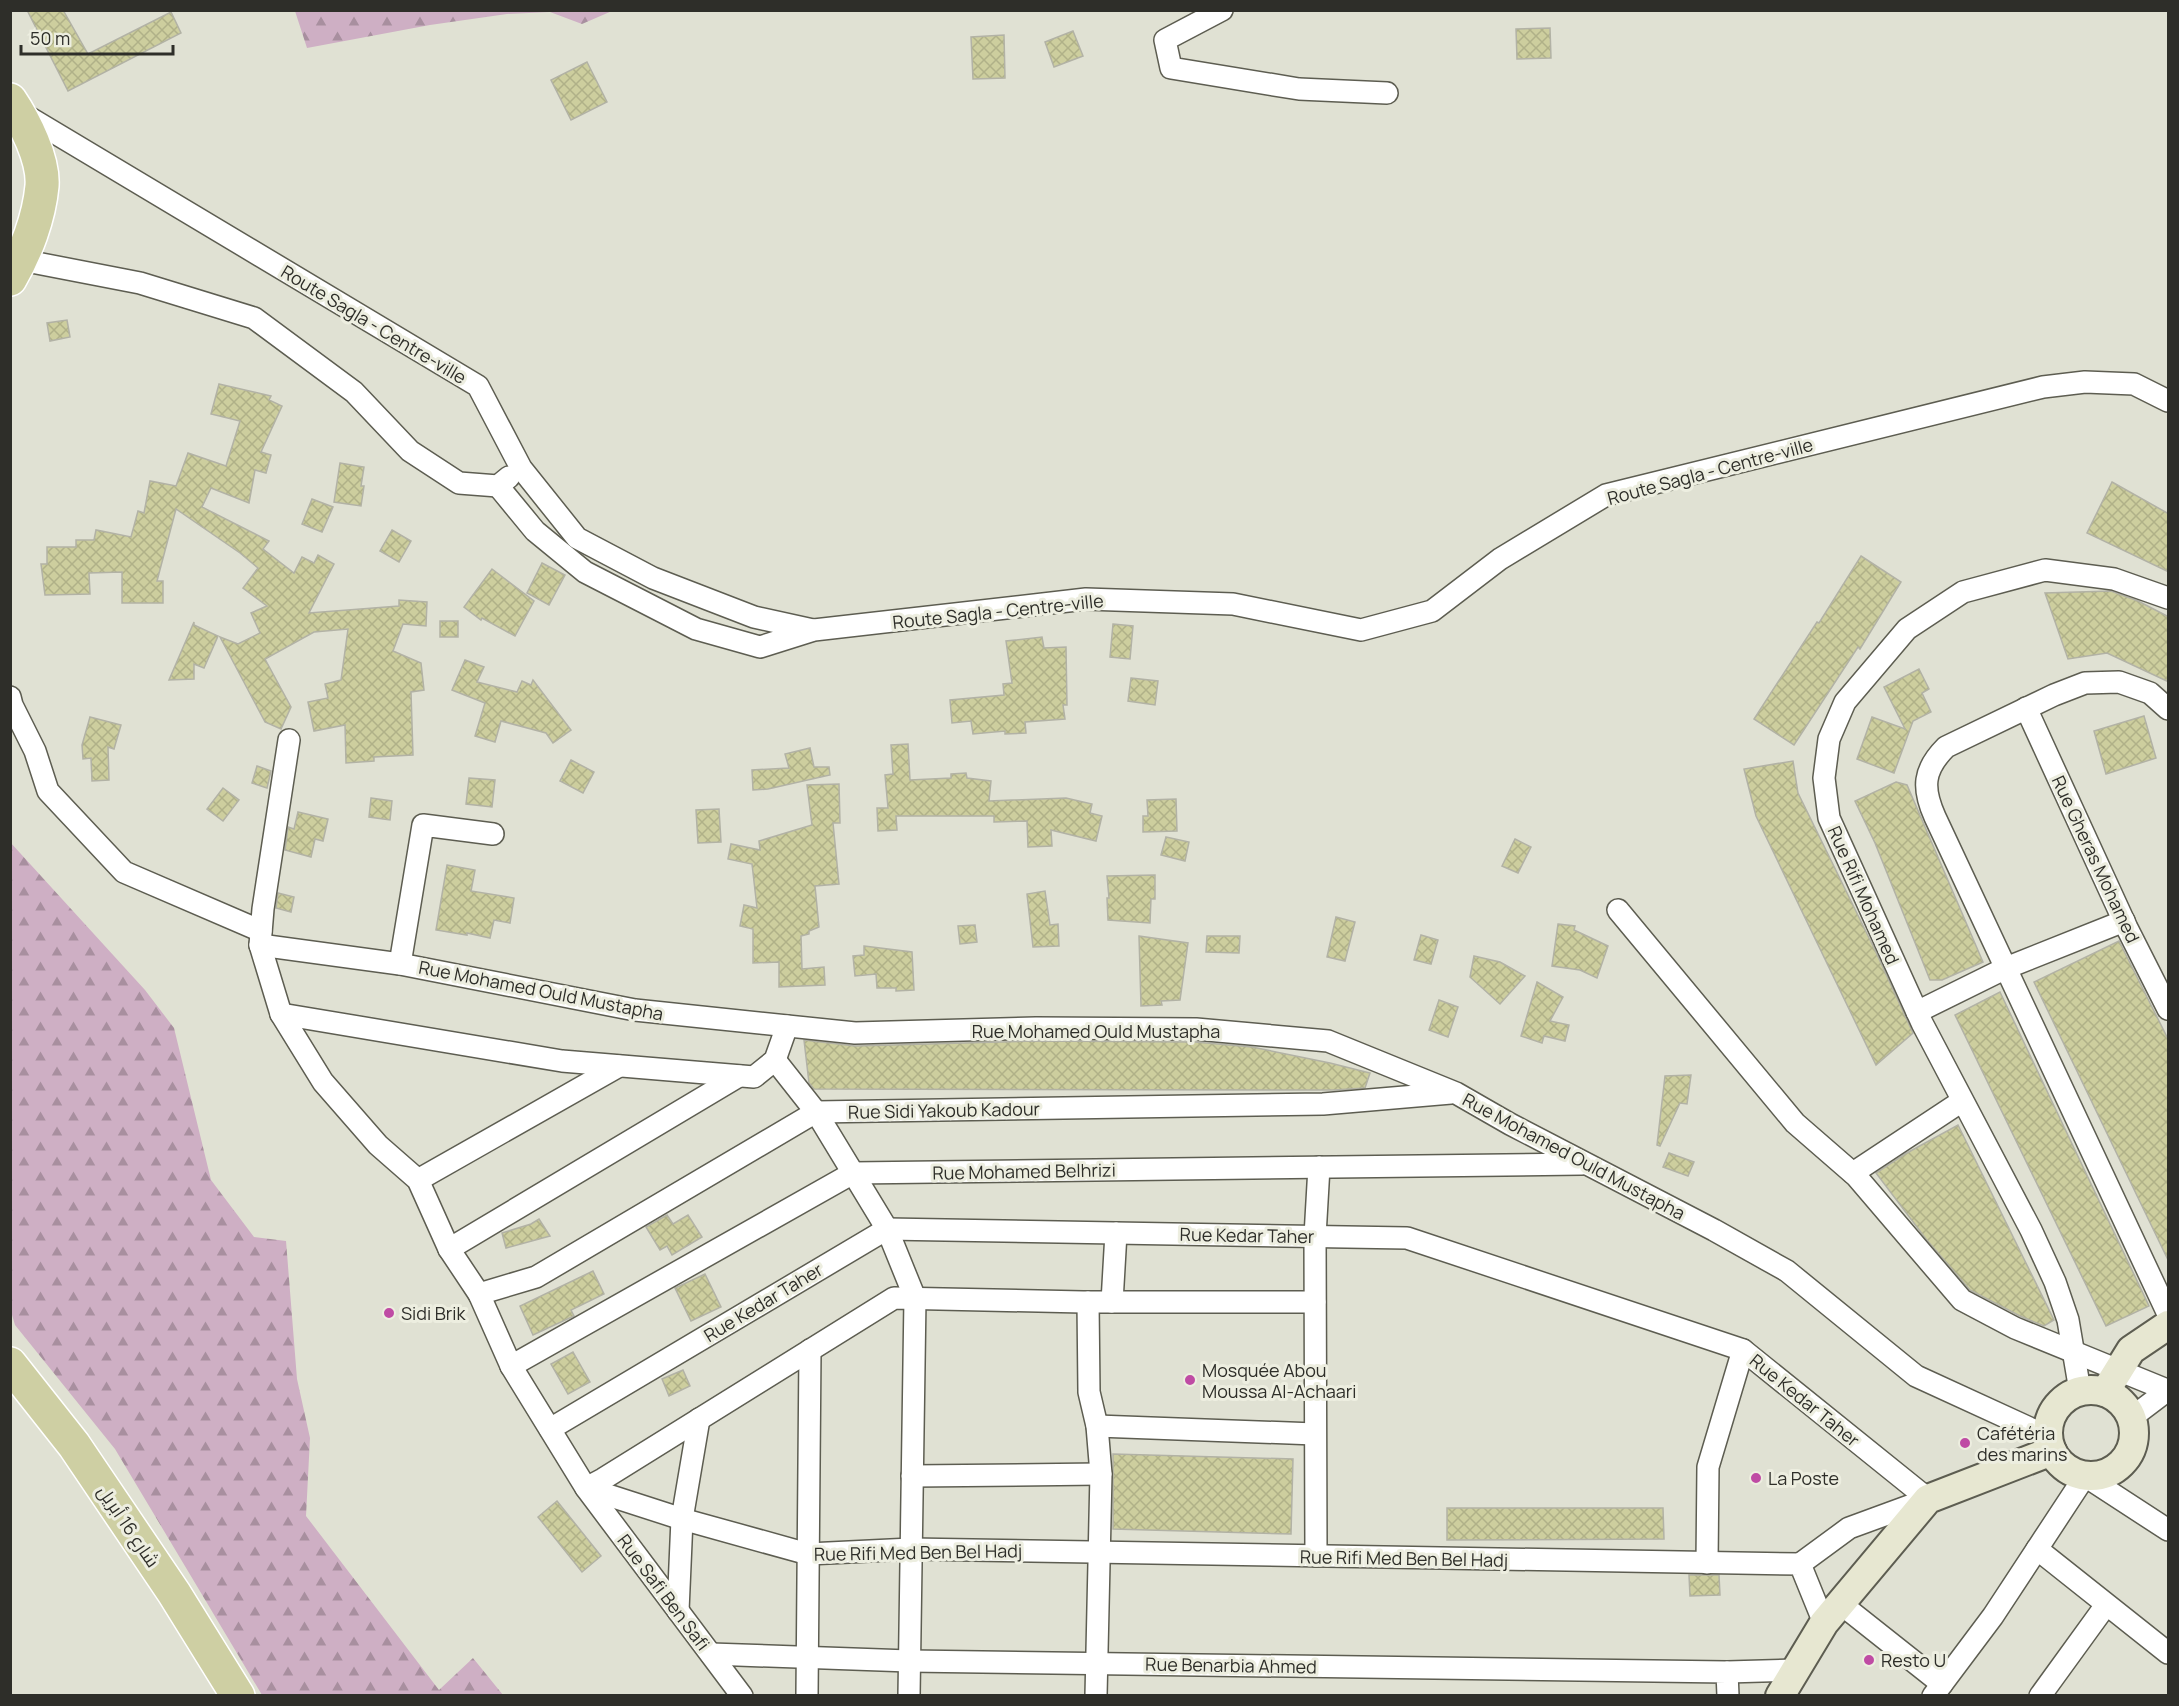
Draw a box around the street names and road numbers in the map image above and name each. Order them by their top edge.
street label: Route Sagla - Centre-ville [277,259,471,389]
street label: Route Sagla - Centre-ville [1604,432,1816,510]
street label: Route Sagla - Centre-ville [891,588,1105,634]
street label: Rue Gheras Mohamed [2047,771,2145,947]
street label: Rue Rifi Mohamed [1823,822,1905,968]
street label: Rue Mohamed Ould Mustapha [417,954,665,1026]
street label: Rue Mohamed Ould Mustapha [972,1019,1220,1043]
street label: Rue Mohamed Ould Mustapha [1459,1087,1689,1225]
street label: Rue Sidi Yakoub Kadour [848,1096,1041,1124]
street label: Rue Mohamed Belhrizi [932,1157,1116,1185]
street label: Rue Kedar Taher [1180,1222,1315,1248]
street label: Rue Kedar Taher [699,1257,827,1347]
street label: Rue Kedar Taher [1745,1348,1865,1452]
street label: شارع 16 أبريل [92,1480,165,1572]
street label: Rue Safi Ben Safi [613,1529,715,1655]
street label: Rue Rifi Med Ben Bel Hadj [814,1538,1022,1566]
street label: Rue Rifi Med Ben Bel Hadj [1300,1544,1508,1572]
street label: Rue Benarbia Ahmed [1145,1652,1317,1678]

